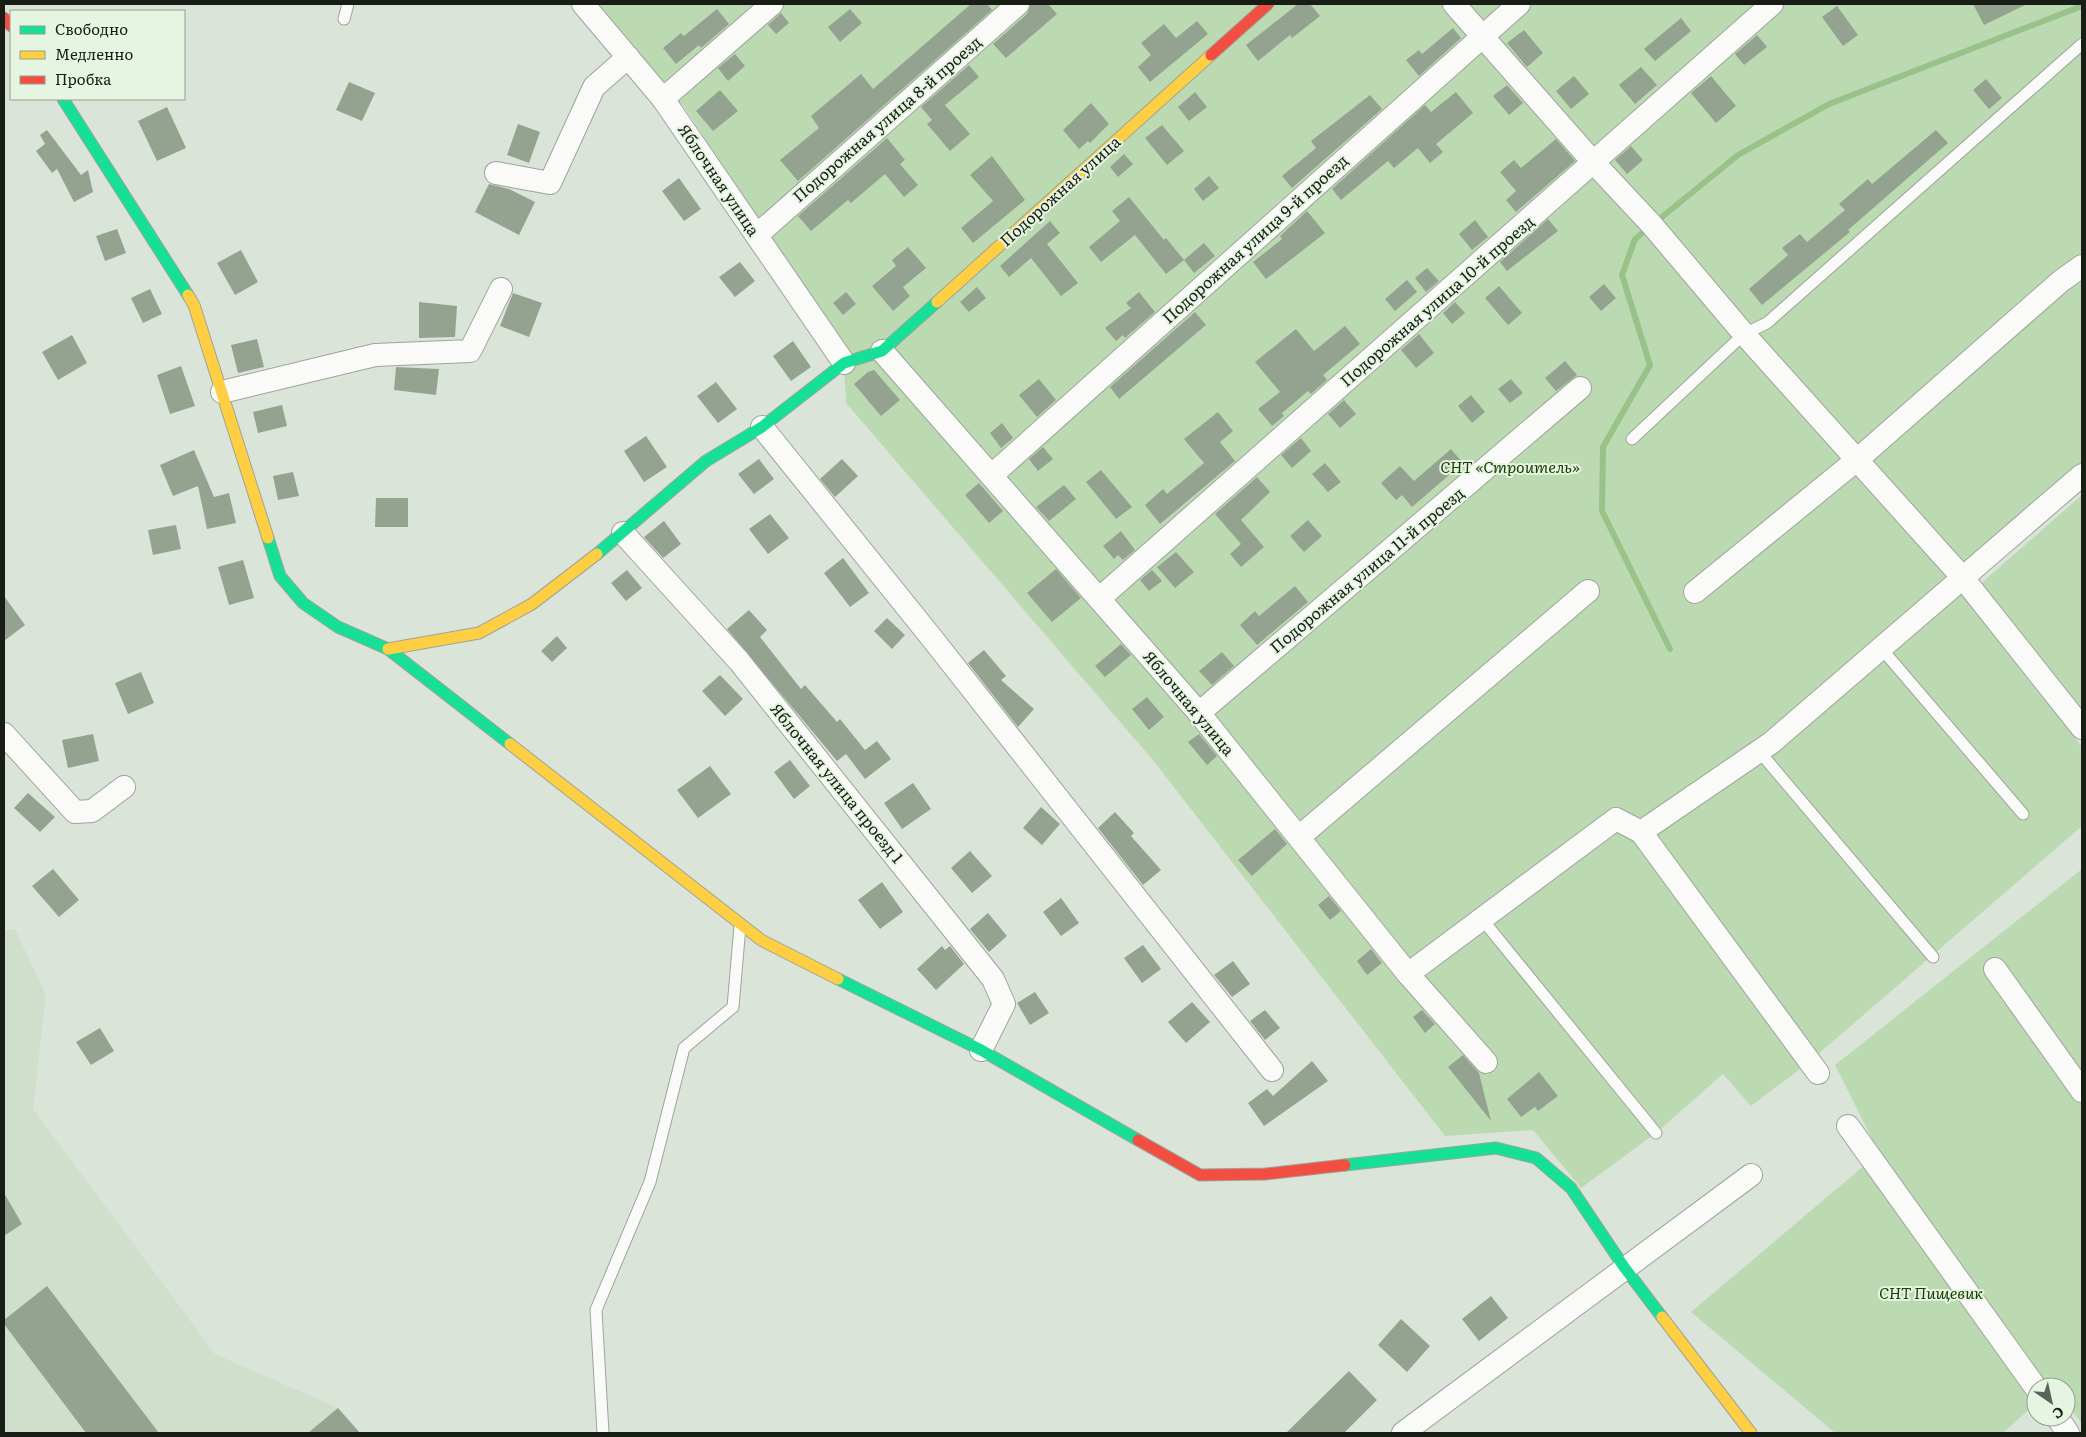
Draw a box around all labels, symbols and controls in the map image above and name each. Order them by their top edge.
legend [10,10,185,100]
text: Свободно [55,17,128,40]
street label: Подорожная улица 8-й проезд [787,29,986,207]
text: Медленно [55,42,133,65]
text: Пробка [55,67,112,90]
street label: Яблочная улица [673,118,767,241]
street label: Подорожная улица [993,129,1125,251]
street label: Подорожная улица 9-й проезд [1156,148,1353,328]
street label: Подорожная улица 10-й проезд [1334,209,1539,391]
park label: СНТ «Строитель» [1440,454,1580,478]
street label: Подорожная улица 11-й проезд [1264,480,1469,658]
street label: Яблочная улица [1138,644,1241,761]
street label: Яблочная улица проезд 1 [766,697,910,868]
park label: СНТ Пищевик [1879,1280,1983,1304]
north arrow [2026,1377,2076,1427]
text: С [2049,1403,2069,1425]

